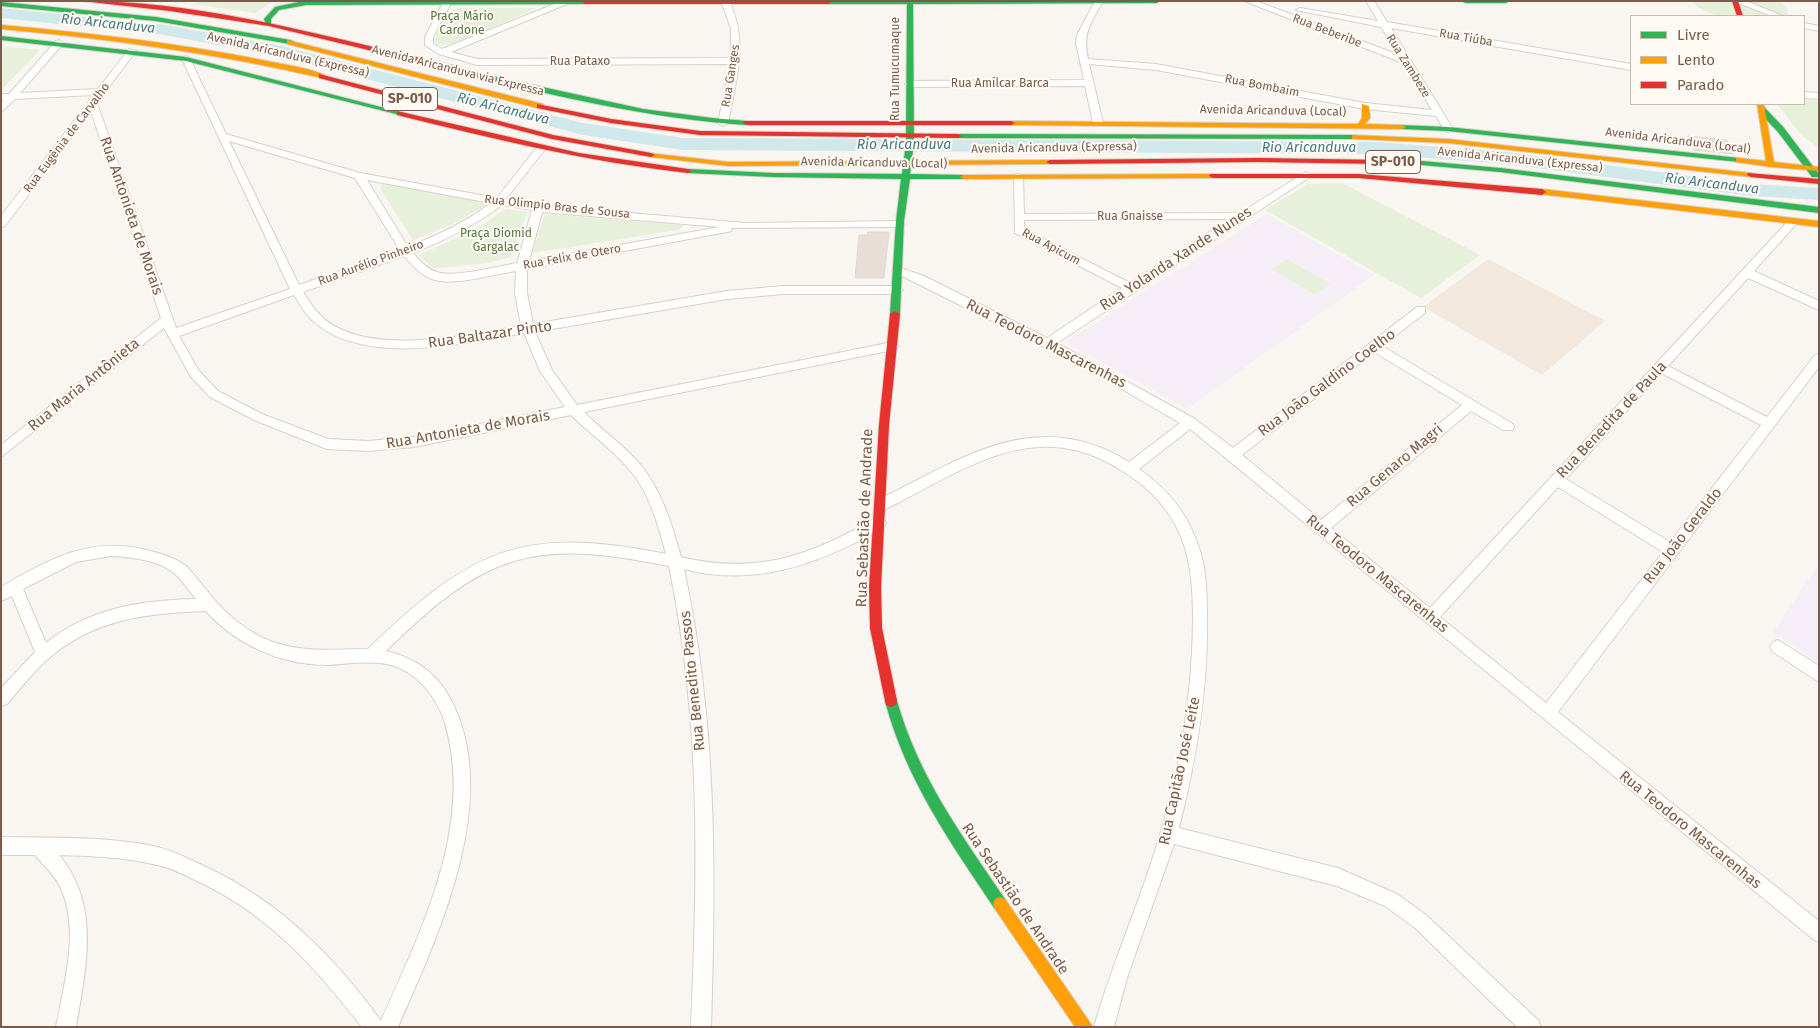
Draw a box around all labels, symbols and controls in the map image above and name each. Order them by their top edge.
park label: Praça Mário Cardone [430,10,494,38]
water label: Rio Aricanduva [60,11,156,37]
street label: Rua Beberibe [1290,11,1364,51]
legend [1630,15,1805,105]
street label: Rua Tumucumaque [889,17,903,121]
street label: Rua Tiúba [1438,26,1494,50]
text: Livre [1677,26,1710,44]
street label: Avenida Aricanduva (Expressa) [206,29,370,81]
street label: Rua Zambeze [1383,32,1433,100]
street label: Avenida Aricanduva via Expressa [370,43,546,99]
street label: Rua Ganges [719,44,743,108]
text: Lento [1677,51,1715,69]
street label: Rua Pataxo [550,55,610,69]
street label: Rua Bombaim [1223,72,1301,100]
text: Parado [1677,76,1724,94]
street label: Rua Amílcar Barca [951,77,1049,91]
street label: Rua Eugênia de Carvalho [21,80,113,196]
road number: SP-010 [382,88,438,110]
water label: Rio Aricanduva [455,89,551,129]
street label: Avenida Aricanduva (Local) [1200,103,1346,119]
street label: Avenida Aricanduva (Local) [1605,125,1751,157]
street label: Rua Antonieta de Morais [95,135,167,297]
water label: Rio Aricanduva [857,137,951,153]
street label: Avenida Aricanduva (Expressa) [971,139,1137,157]
water label: Rio Aricanduva [1262,140,1356,156]
street label: Avenida Aricanduva (Expressa) [1437,144,1603,176]
road number: SP-010 [1366,150,1420,173]
street label: Avenida Aricanduva (Local) [801,155,947,171]
water label: Rio Aricanduva [1664,170,1760,198]
street label: Rua Olimpio Bras de Sousa [484,192,630,222]
street label: Rua Yolanda Xande Nunes [1097,203,1255,315]
street label: Rua Gnaisse [1097,210,1163,224]
street label: Rua Apicum [1019,226,1083,268]
park label: Praça Diomid Gargalac [460,227,532,255]
street label: Rua Aurélio Pinheiro [316,237,426,289]
street label: Rua Felix de Otero [522,241,622,273]
street label: Rua Teodoro Mascarenhas [963,296,1129,392]
street label: Rua Baltazar Pinto [427,317,553,353]
street label: Rua João Galdino Coelho [1255,325,1399,441]
street label: Rua Maria Antônieta [25,335,143,435]
street label: Rua Benedita de Paula [1553,358,1671,482]
street label: Rua Antonieta de Morais [385,407,551,453]
street label: Rua Genaro Magri [1343,421,1447,511]
street label: Rua Sebastião de Andrade [853,428,877,608]
street label: Rua João Geraldo [1640,484,1726,588]
street label: Rua Teodoro Mascarenhas [1302,511,1452,637]
street label: Rua Benedito Passos [677,610,709,752]
street label: Rua Capitão José Leite [1155,695,1205,847]
street label: Rua Teodoro Mascarenhas [1615,767,1765,893]
street label: Rua Sebastião de Andrade [958,820,1072,978]

